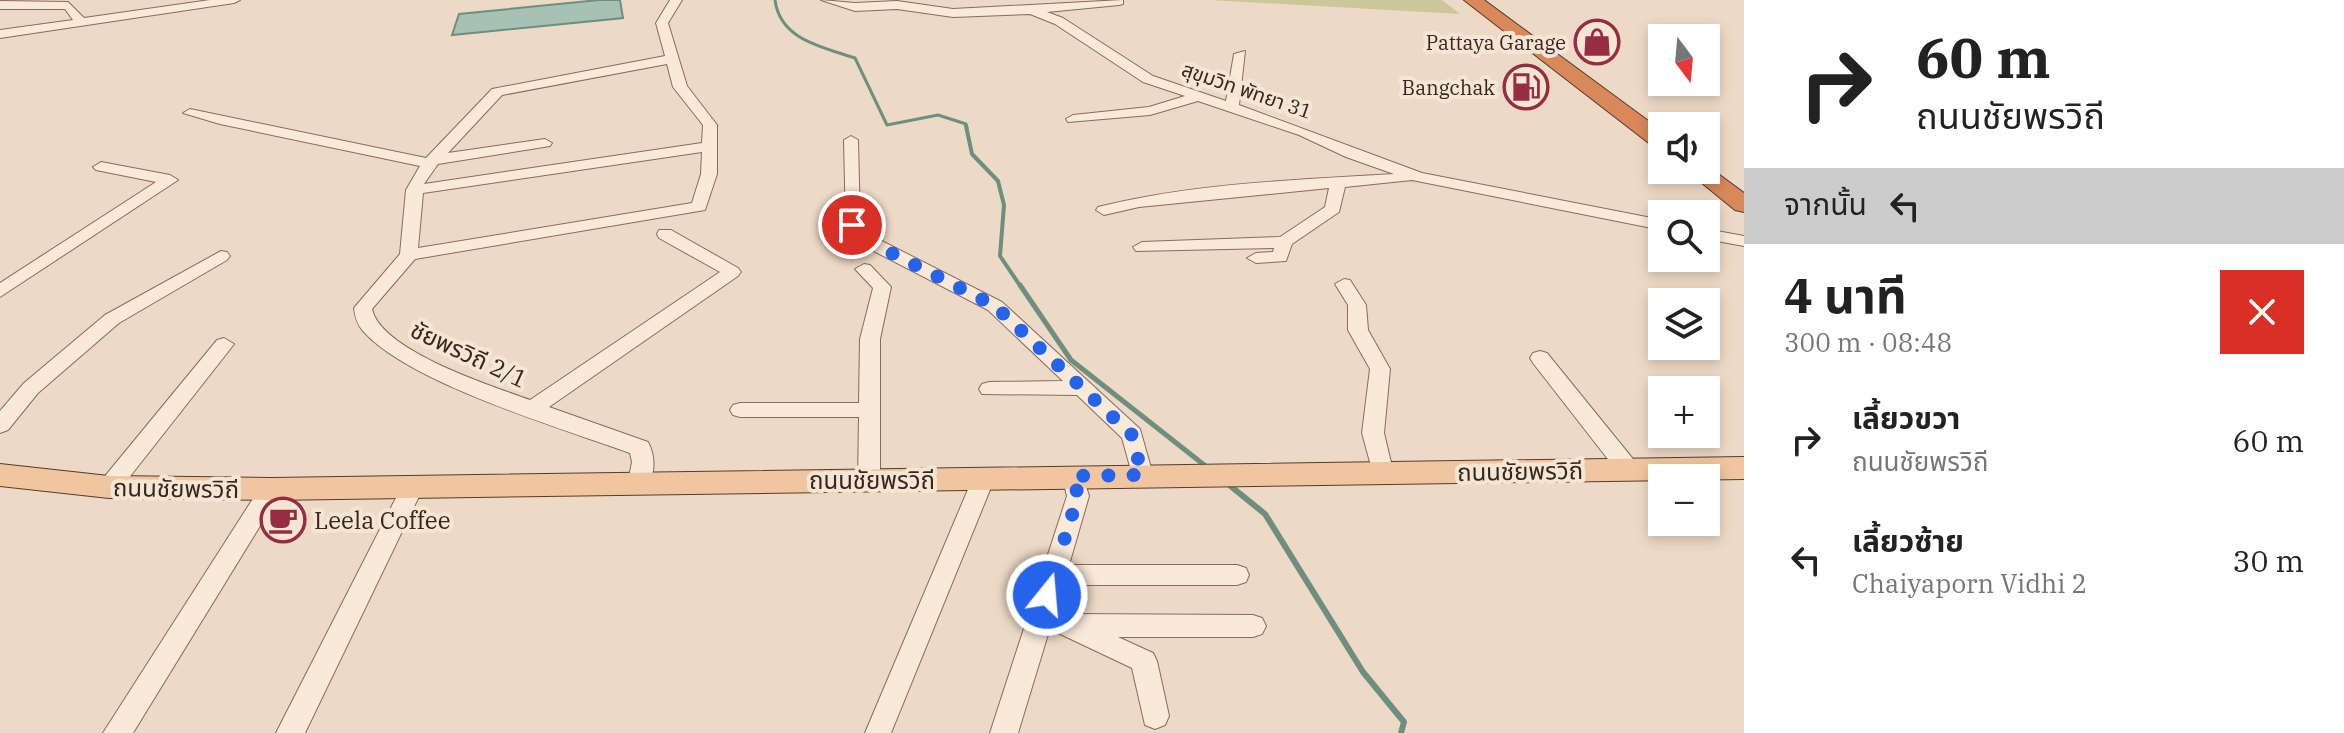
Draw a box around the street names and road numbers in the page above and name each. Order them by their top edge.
street label: สุขุมวิท พัทยา 31 [1178,55,1316,125]
street label: ชัยพรวิถี 2/1 [405,313,533,395]
street label: ถนนชัยพรวิถี [1457,454,1583,488]
street label: ถนนชัยพรวิถี [809,464,935,496]
street label: ถนนชัยพรวิถี [113,471,239,505]

